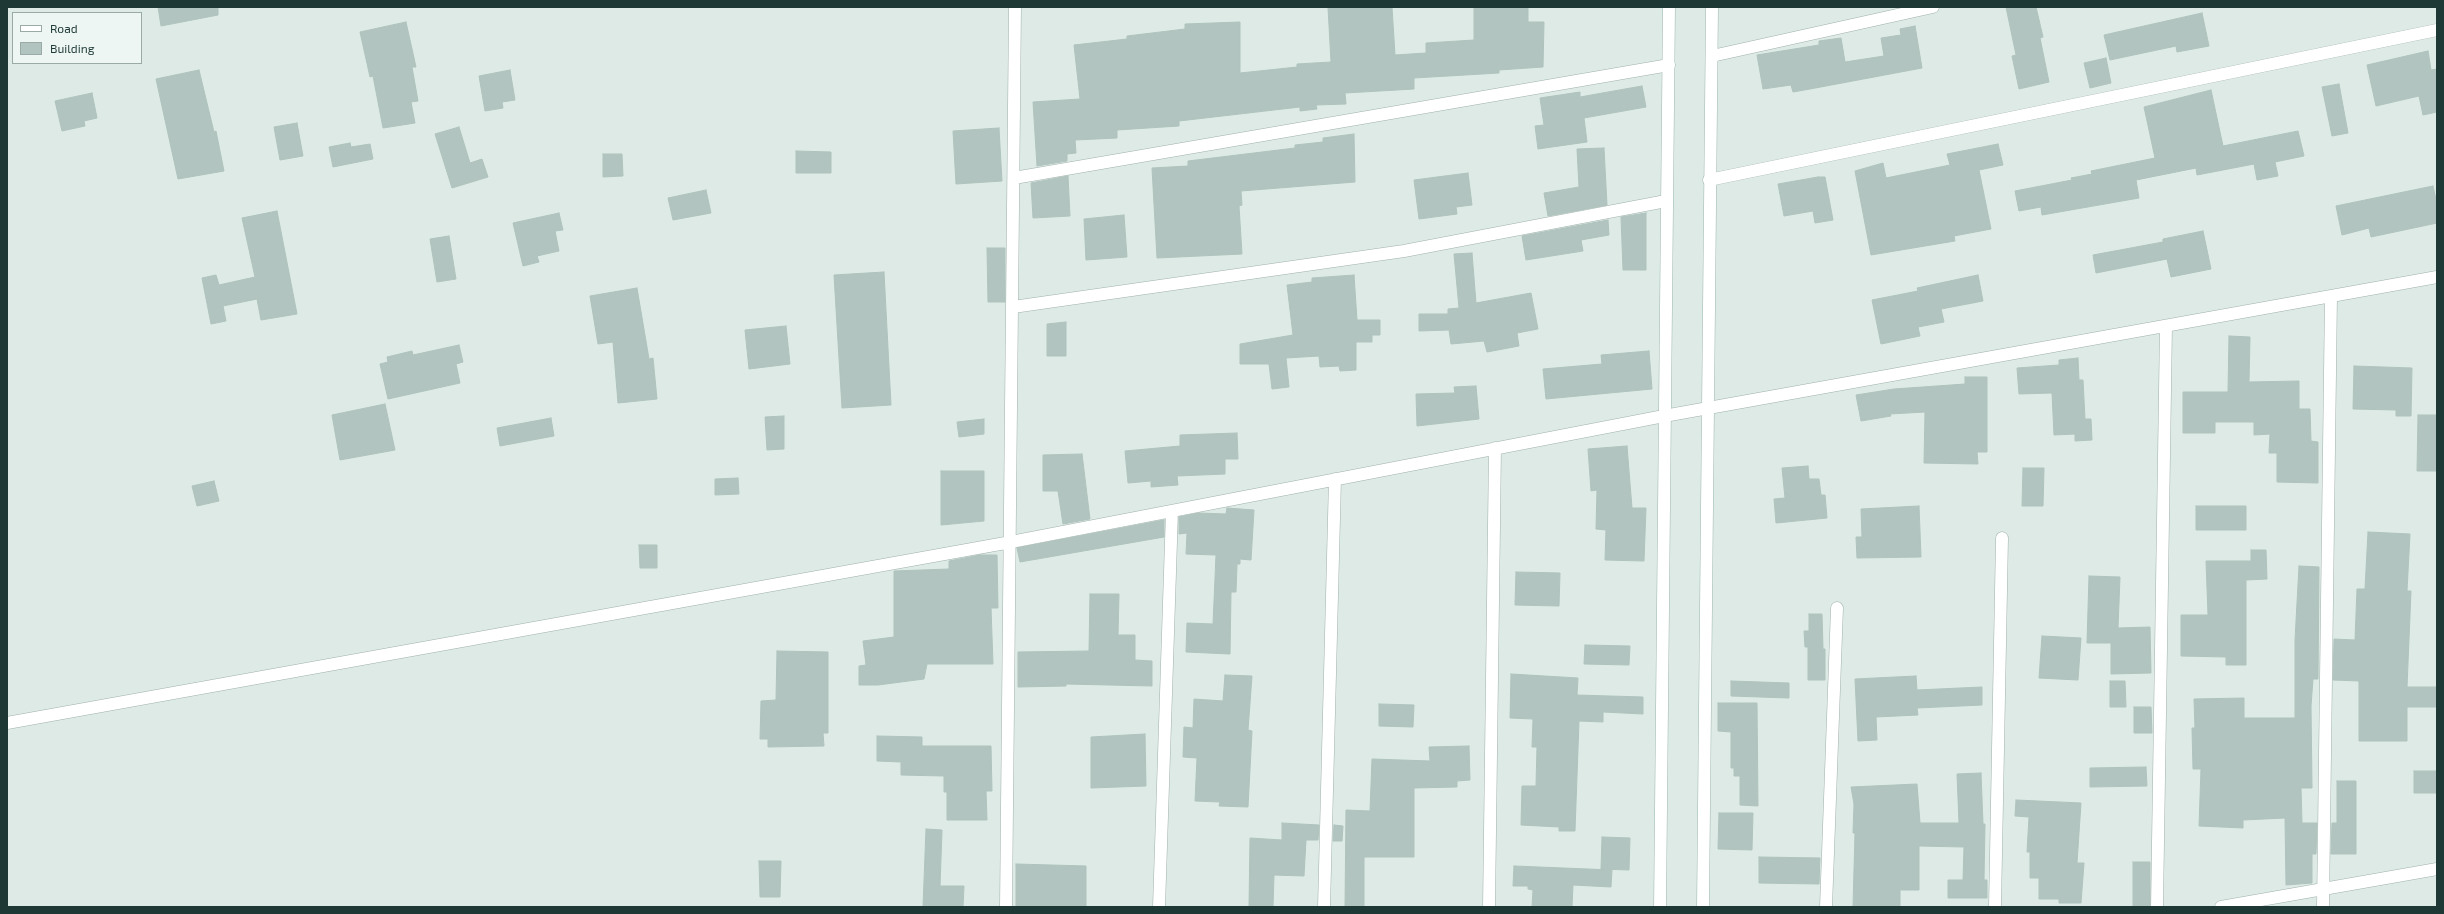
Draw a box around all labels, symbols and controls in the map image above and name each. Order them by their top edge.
legend [12,12,142,64]
text: Road [50,21,78,35]
text: Building [50,41,94,55]

